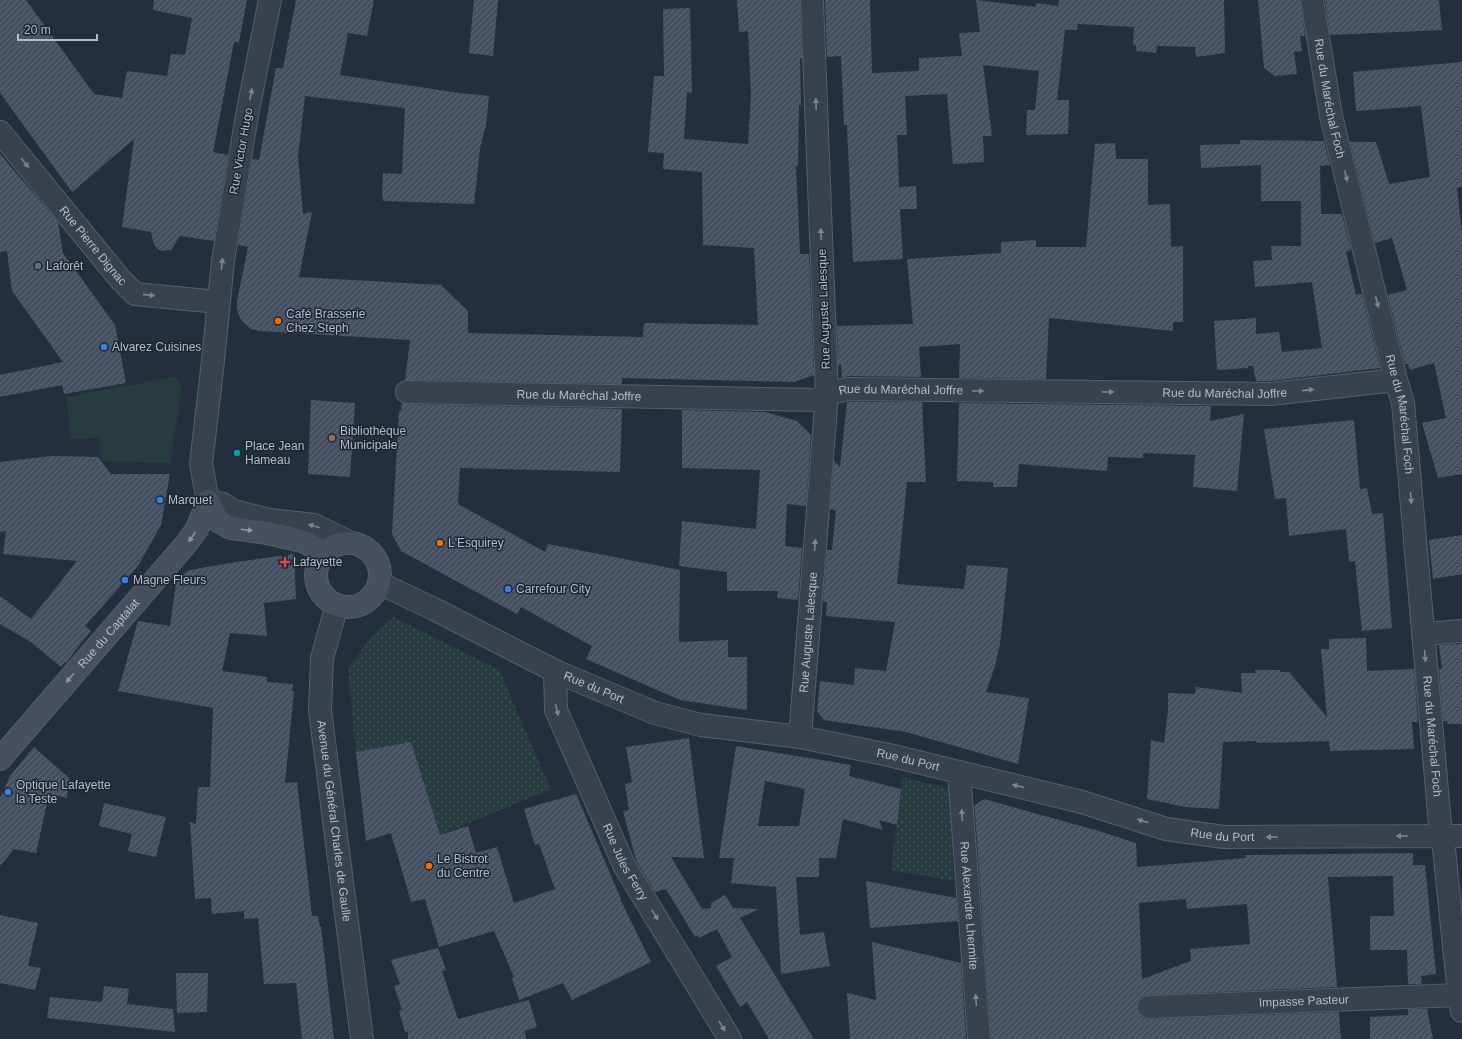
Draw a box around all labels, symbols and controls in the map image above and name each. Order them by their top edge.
scale bar [18,16,97,42]
text: 20 m [24,23,51,37]
street label: Rue du Maréchal Foch [1311,38,1348,160]
one-way arrow [248,88,254,100]
one-way arrow [812,98,819,110]
street label: Rue Victor Hugo [226,106,256,195]
one-way arrow [20,157,29,168]
one-way arrow [1343,169,1349,182]
street label: Rue Pierre Dignac [56,203,129,288]
one-way arrow [818,227,824,240]
street label: Rue Auguste Lalesque [815,248,833,370]
one-way arrow [219,258,225,270]
place label: Laforêt [46,259,84,273]
marker: Laforêt [33,261,43,271]
one-way arrow [143,292,155,299]
one-way arrow [1374,296,1380,308]
place label: Café Brasserie Chez Steph [286,307,366,335]
marker: Café Brasserie Chez Steph [273,316,283,326]
place label: Alvarez Cuisines [112,340,201,354]
marker: Alvarez Cuisines [99,342,109,352]
street label: Rue du Maréchal Foch [1383,353,1416,475]
street label: Rue du Maréchal Joffre [837,382,964,398]
street label: Rue du Maréchal Joffre [1162,385,1288,401]
street label: Rue du Maréchal Joffre [516,387,642,404]
one-way arrow [972,387,984,394]
one-way arrow [1301,387,1314,394]
one-way arrow [1102,389,1115,395]
place label: Bibliothèque Municipale [340,424,406,452]
marker: Bibliothèque Municipale [327,433,337,443]
place label: Place Jean Hameau [245,439,304,467]
marker: Place Jean Hameau [232,448,242,458]
one-way arrow [1408,492,1415,504]
place label: Marquet [168,493,213,507]
marker: Marquet [155,495,165,505]
one-way arrow [308,523,320,529]
one-way arrow [241,527,253,533]
one-way arrow [188,531,195,543]
place label: L'Esquirey [448,536,504,550]
marker: L'Esquirey [435,538,445,548]
one-way arrow [812,539,819,551]
place label: Lafayette [293,555,343,569]
marker: Lafayette [280,557,290,567]
street label: Rue Auguste Lalesque [797,571,820,693]
place label: Magne Fleurs [133,573,206,587]
marker: Magne Fleurs [120,575,130,585]
place label: Carrefour City [516,582,591,596]
marker: Carrefour City [503,584,513,594]
street label: Rue du Captalat [75,596,143,671]
one-way arrow [1422,650,1429,662]
street label: Rue du Port [562,668,627,706]
one-way arrow [66,673,75,683]
street label: Rue du Maréchal Foch [1420,675,1445,797]
one-way arrow [554,704,560,716]
street label: Avenue du Général Charles de Gaulle [314,719,354,923]
street label: Rue du Port [875,746,942,774]
place label: Optique Lafayette la Teste [16,778,111,806]
one-way arrow [1012,783,1025,789]
marker: Optique Lafayette la Teste [3,787,13,797]
one-way arrow [958,809,965,821]
one-way arrow [1137,818,1149,824]
street label: Rue Jules Ferry [600,821,651,903]
street label: Rue du Port [1190,825,1255,844]
one-way arrow [1395,833,1408,839]
one-way arrow [1265,834,1278,840]
street label: Rue Alexandre Lhermite [957,841,981,971]
place label: Le Bistrot du Centre [437,852,490,880]
marker: Le Bistrot du Centre [424,861,434,871]
one-way arrow [651,910,659,920]
street label: Impasse Pasteur [1259,992,1349,1010]
one-way arrow [973,994,980,1006]
one-way arrow [719,1020,726,1032]

